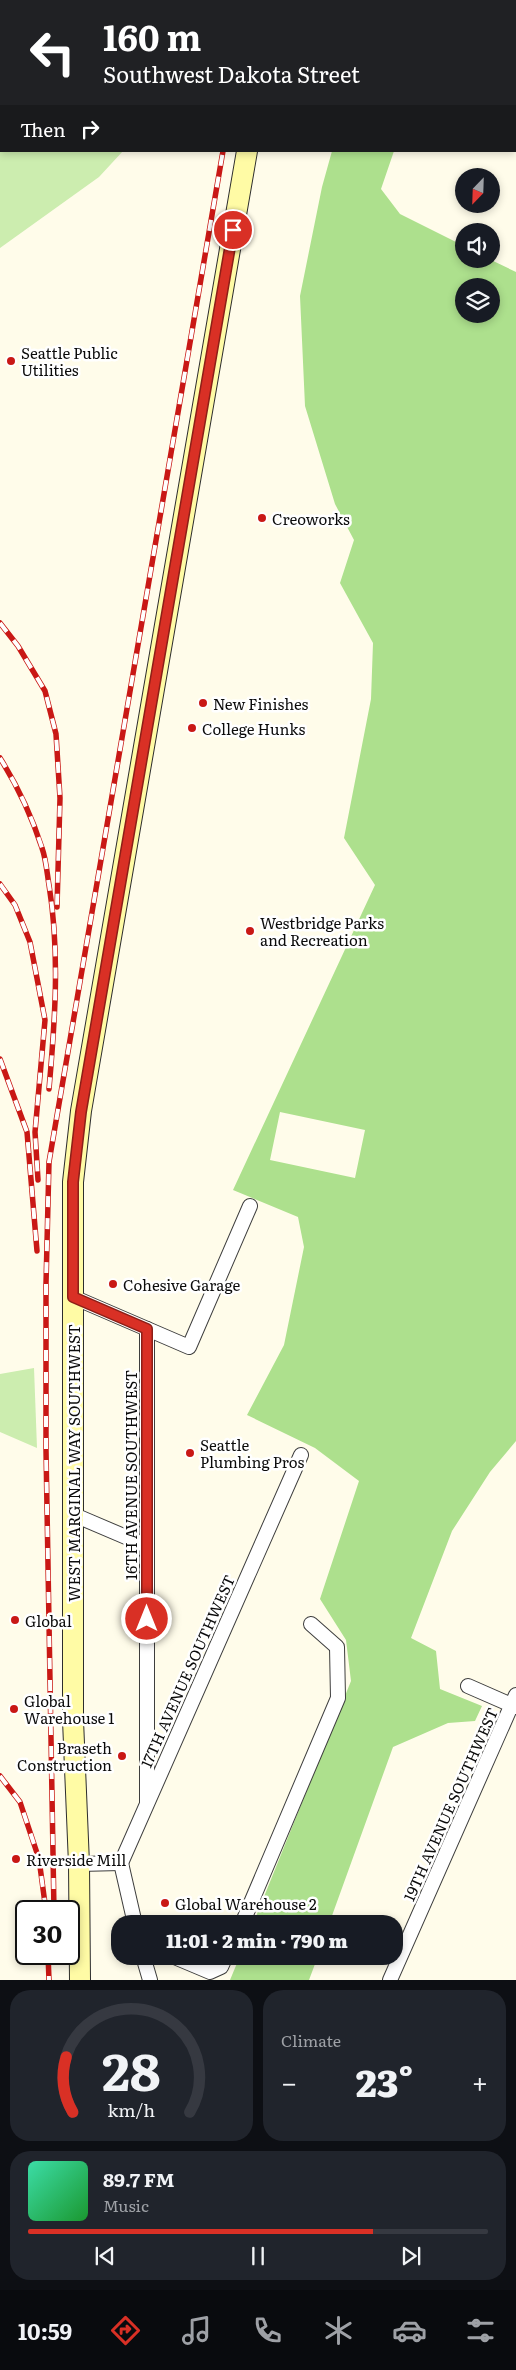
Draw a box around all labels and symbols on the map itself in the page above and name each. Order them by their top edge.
north arrow [455,168,500,212]
pin [212,209,254,251]
place label: Seattle Public Utilities [21,341,118,381]
marker: Seattle Public Utilities [5,355,17,367]
place label: Creoworks [272,507,350,530]
marker: Creoworks [256,512,268,524]
place label: New Finishes [213,692,309,715]
marker: New Finishes [197,697,209,709]
place label: College Hunks [202,717,305,740]
marker: College Hunks [186,722,198,734]
place label: Westbridge Parks and Recreation [260,911,384,951]
marker: Westbridge Parks and Recreation [244,925,256,937]
place label: Cohesive Garage [123,1273,241,1296]
marker: Cohesive Garage [107,1278,119,1290]
street label: WEST MARGINAL WAY SOUTHWEST [62,1324,85,1602]
street label: 16TH AVENUE SOUTHWEST [119,1370,142,1580]
place label: Seattle Plumbing Pros [200,1433,304,1473]
marker: Seattle Plumbing Pros [184,1447,196,1459]
street label: 17TH AVENUE SOUTHWEST [134,1571,240,1771]
position arrow [120,1592,172,1644]
place label: Global [25,1609,72,1632]
marker: Global [9,1614,21,1626]
place label: Global Warehouse 1 [24,1689,114,1729]
marker: Global Warehouse 1 [8,1703,20,1715]
street label: 19TH AVENUE SOUTHWEST [397,1704,503,1904]
place label: Braseth Construction [17,1736,112,1776]
marker: Braseth Construction [116,1750,128,1762]
place label: Riverside Mill [26,1848,126,1871]
marker: Riverside Mill [10,1853,22,1865]
place label: Global Warehouse 2 [175,1892,317,1915]
marker: Global Warehouse 2 [159,1897,171,1909]
speed limit sign: 30 [15,1900,80,1965]

